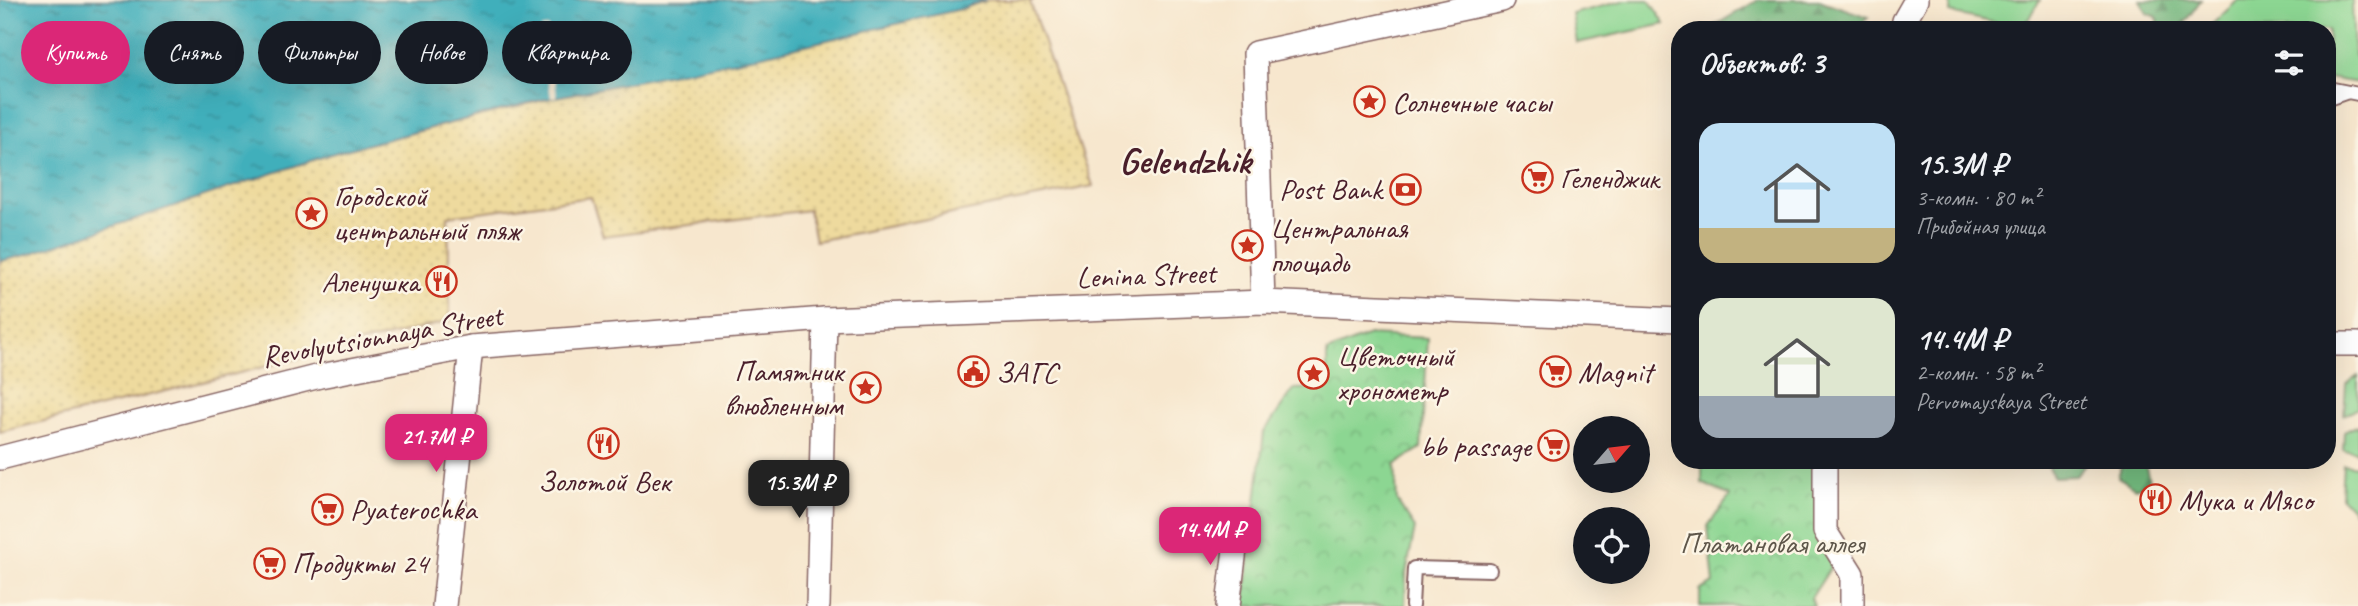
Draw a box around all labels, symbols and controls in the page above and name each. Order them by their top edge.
chip: Купить [21,21,130,84]
chip: Снять [144,21,244,84]
chip: Фильтры [258,21,381,84]
chip: Новое [395,21,488,84]
chip: Квартира [502,21,632,84]
text: Объектов: 3 [1699,44,1824,82]
icon: filters [2270,44,2308,82]
place label: Солнечные часы [1392,83,1554,121]
place icon: Солнечные часы [1352,85,1386,119]
district label: Gelendzhik [1119,137,1254,184]
text: 15.3M ₽ [1916,145,2007,183]
icon: home [1755,151,1839,235]
place label: Геленджик [1560,159,1661,197]
supermarket icon: Геленджик [1520,161,1554,195]
place label: Post Bank [1279,170,1384,208]
bank icon: Post Bank [1388,172,1422,206]
place label: Городской центральный пляж [334,177,524,249]
text: 3-комн. · 80 m² [1916,183,2040,212]
place icon: Городской центральный пляж [294,196,328,230]
place label: Центральная площадь [1270,209,1409,281]
text: Прибойная улица [1916,212,2045,241]
place icon: Центральная площадь [1230,228,1264,262]
street label: Lenina Street [1076,253,1219,296]
place label: Аленушка [322,263,422,301]
restaurant icon: Аленушка [425,265,459,299]
street label: Revolyutsionnaya Street [259,296,508,376]
text: 14.4M ₽ [1916,320,2007,358]
icon: home [1755,326,1839,410]
place label: Цветочный хронометр [1337,337,1456,409]
place label: Памятник влюбленным [724,352,846,424]
place label: ЗАГС [996,353,1061,391]
place label: Magnit [1578,353,1656,391]
public building icon: ЗАГС [956,355,990,389]
supermarket icon: Magnit [1538,355,1572,389]
place icon: Цветочный хронометр [1297,356,1331,390]
text: 2-комн. · 58 m² [1916,358,2040,387]
place icon: Памятник влюбленным [849,371,883,405]
text: Pervomayskaya Street [1916,387,2086,416]
pin: 21.7M ₽ [371,414,501,474]
north arrow [1573,416,1650,494]
map controls [1573,416,1650,584]
text: 21.7M ₽ [401,422,471,451]
restaurant icon: Золотой Век [587,426,621,460]
place label: bb passage [1420,427,1533,465]
supermarket icon: bb passage [1537,429,1571,463]
pin: 15.3M ₽ [734,461,864,520]
place label: Золотой Век [538,462,673,500]
text: 15.3M ₽ [764,468,834,497]
place label: Мука и Мясо [2179,481,2316,519]
restaurant icon: Мука и Мясо [2139,483,2173,517]
place label: Pyaterochka [350,490,478,528]
supermarket icon: Pyaterochka [310,492,344,526]
button: locate [1573,507,1650,584]
pin: 14.4M ₽ [1145,508,1275,567]
text: 14.4M ₽ [1175,515,1245,544]
park label: Платановая аллея [1680,524,1867,562]
place label: Продукты 24 [292,544,431,582]
supermarket icon: Продукты 24 [252,546,286,580]

